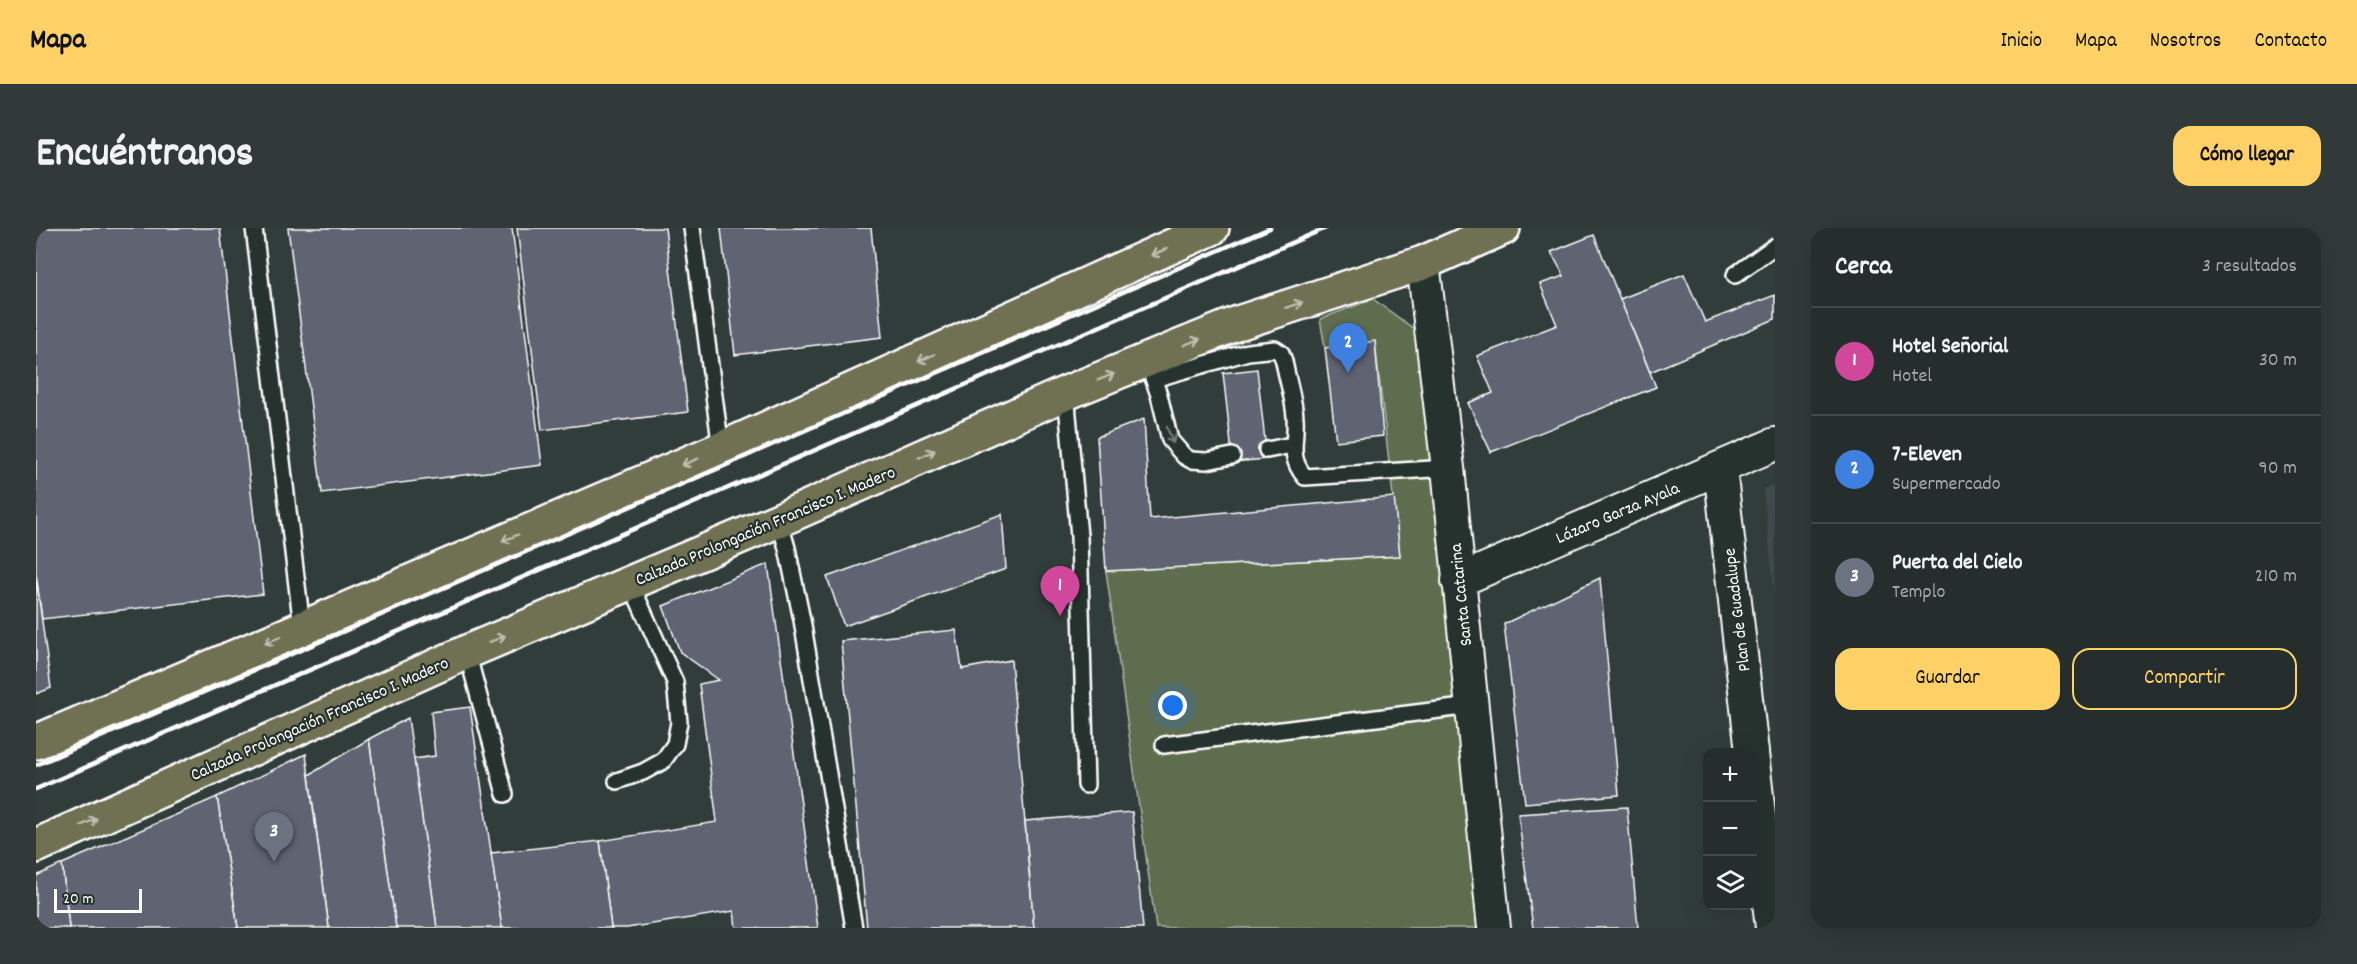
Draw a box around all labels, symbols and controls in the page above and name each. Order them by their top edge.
text: Mapa [30,22,86,62]
text: Inicio [2000,27,2042,57]
text: Mapa [2075,27,2117,57]
text: Nosotros [2150,27,2221,57]
text: Contacto [2254,27,2327,57]
text: Encuéntranos [36,126,254,186]
button: Cómo llegar [2173,126,2321,186]
one-way arrow [1150,247,1168,259]
text: Cerca [1835,249,1892,286]
text: 3 resultados [2202,253,2297,281]
one-way arrow [1284,299,1303,310]
pin: 2 [1328,324,1368,373]
text: Hotel Señorial [1892,332,2008,363]
one-way arrow [1182,335,1201,346]
text: 1 [1852,347,1857,375]
text: 30 m [2259,347,2297,375]
one-way arrow [917,352,935,364]
text: Hotel [1892,363,1932,391]
one-way arrow [1097,371,1115,382]
one-way arrow [1166,425,1177,444]
text: 7-Eleven [1892,440,1962,471]
one-way arrow [918,448,936,460]
text: 2 [1850,455,1859,483]
text: 90 m [2259,455,2297,483]
one-way arrow [681,457,699,468]
street label: Calzada Prolongación Francisco I. Madero [632,461,900,594]
text: Supermercado [1892,471,2001,499]
street label: Lázaro Garza Ayala [1552,477,1684,552]
one-way arrow [501,533,520,544]
street label: Santa Catarina [1445,542,1480,647]
street label: Plan de Guadalupe [1718,546,1758,673]
text: Puerta del Cielo [1892,548,2023,579]
text: 3 [1850,563,1859,591]
text: 210 m [2255,563,2297,591]
pin: 1 [1040,566,1080,616]
text: Templo [1892,579,1945,607]
one-way arrow [488,633,506,644]
one-way arrow [264,635,283,646]
button: Guardar [1835,648,2060,710]
button: Compartir [2072,648,2297,710]
street label: Calzada Prolongación Francisco I. Madero [187,652,453,789]
your location [1158,691,1187,720]
map controls [1703,748,1757,910]
button: + [1703,748,1757,802]
button: − [1703,802,1757,856]
pin: 3 [254,812,294,862]
one-way arrow [80,815,98,827]
button: layers [1703,856,1757,910]
scale bar [54,886,142,914]
text: 20 m [63,888,93,911]

